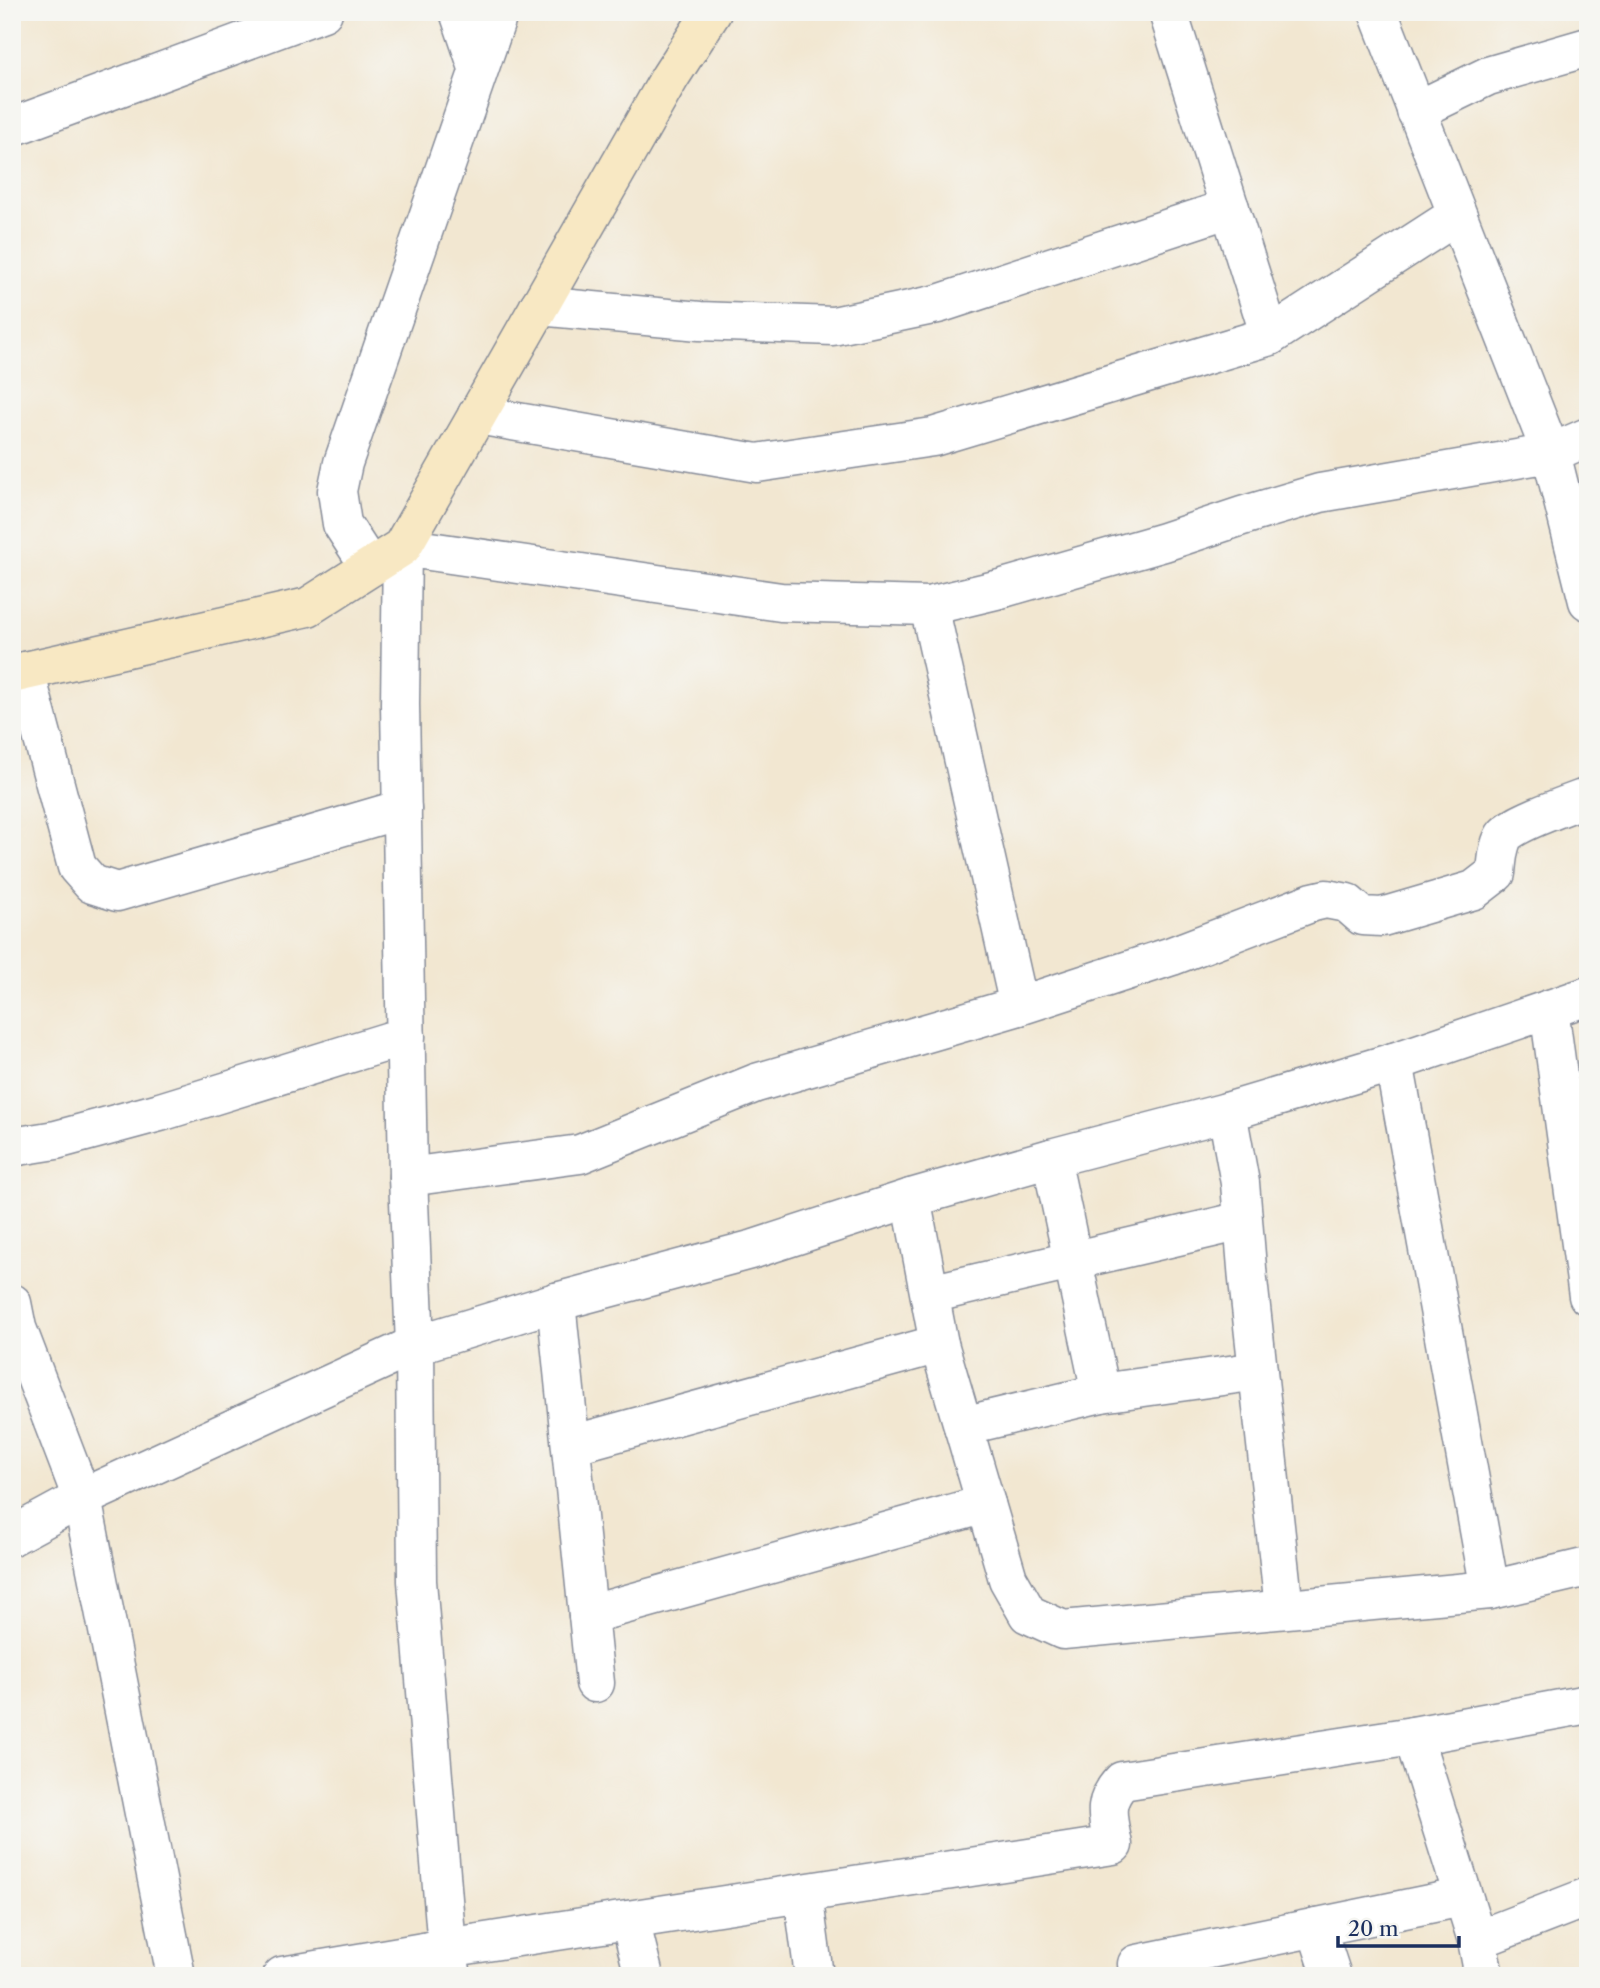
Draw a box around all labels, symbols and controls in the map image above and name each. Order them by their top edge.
scale bar [1338,1904,1458,1948]
text: 20 m [1348,1916,1399,1941]

